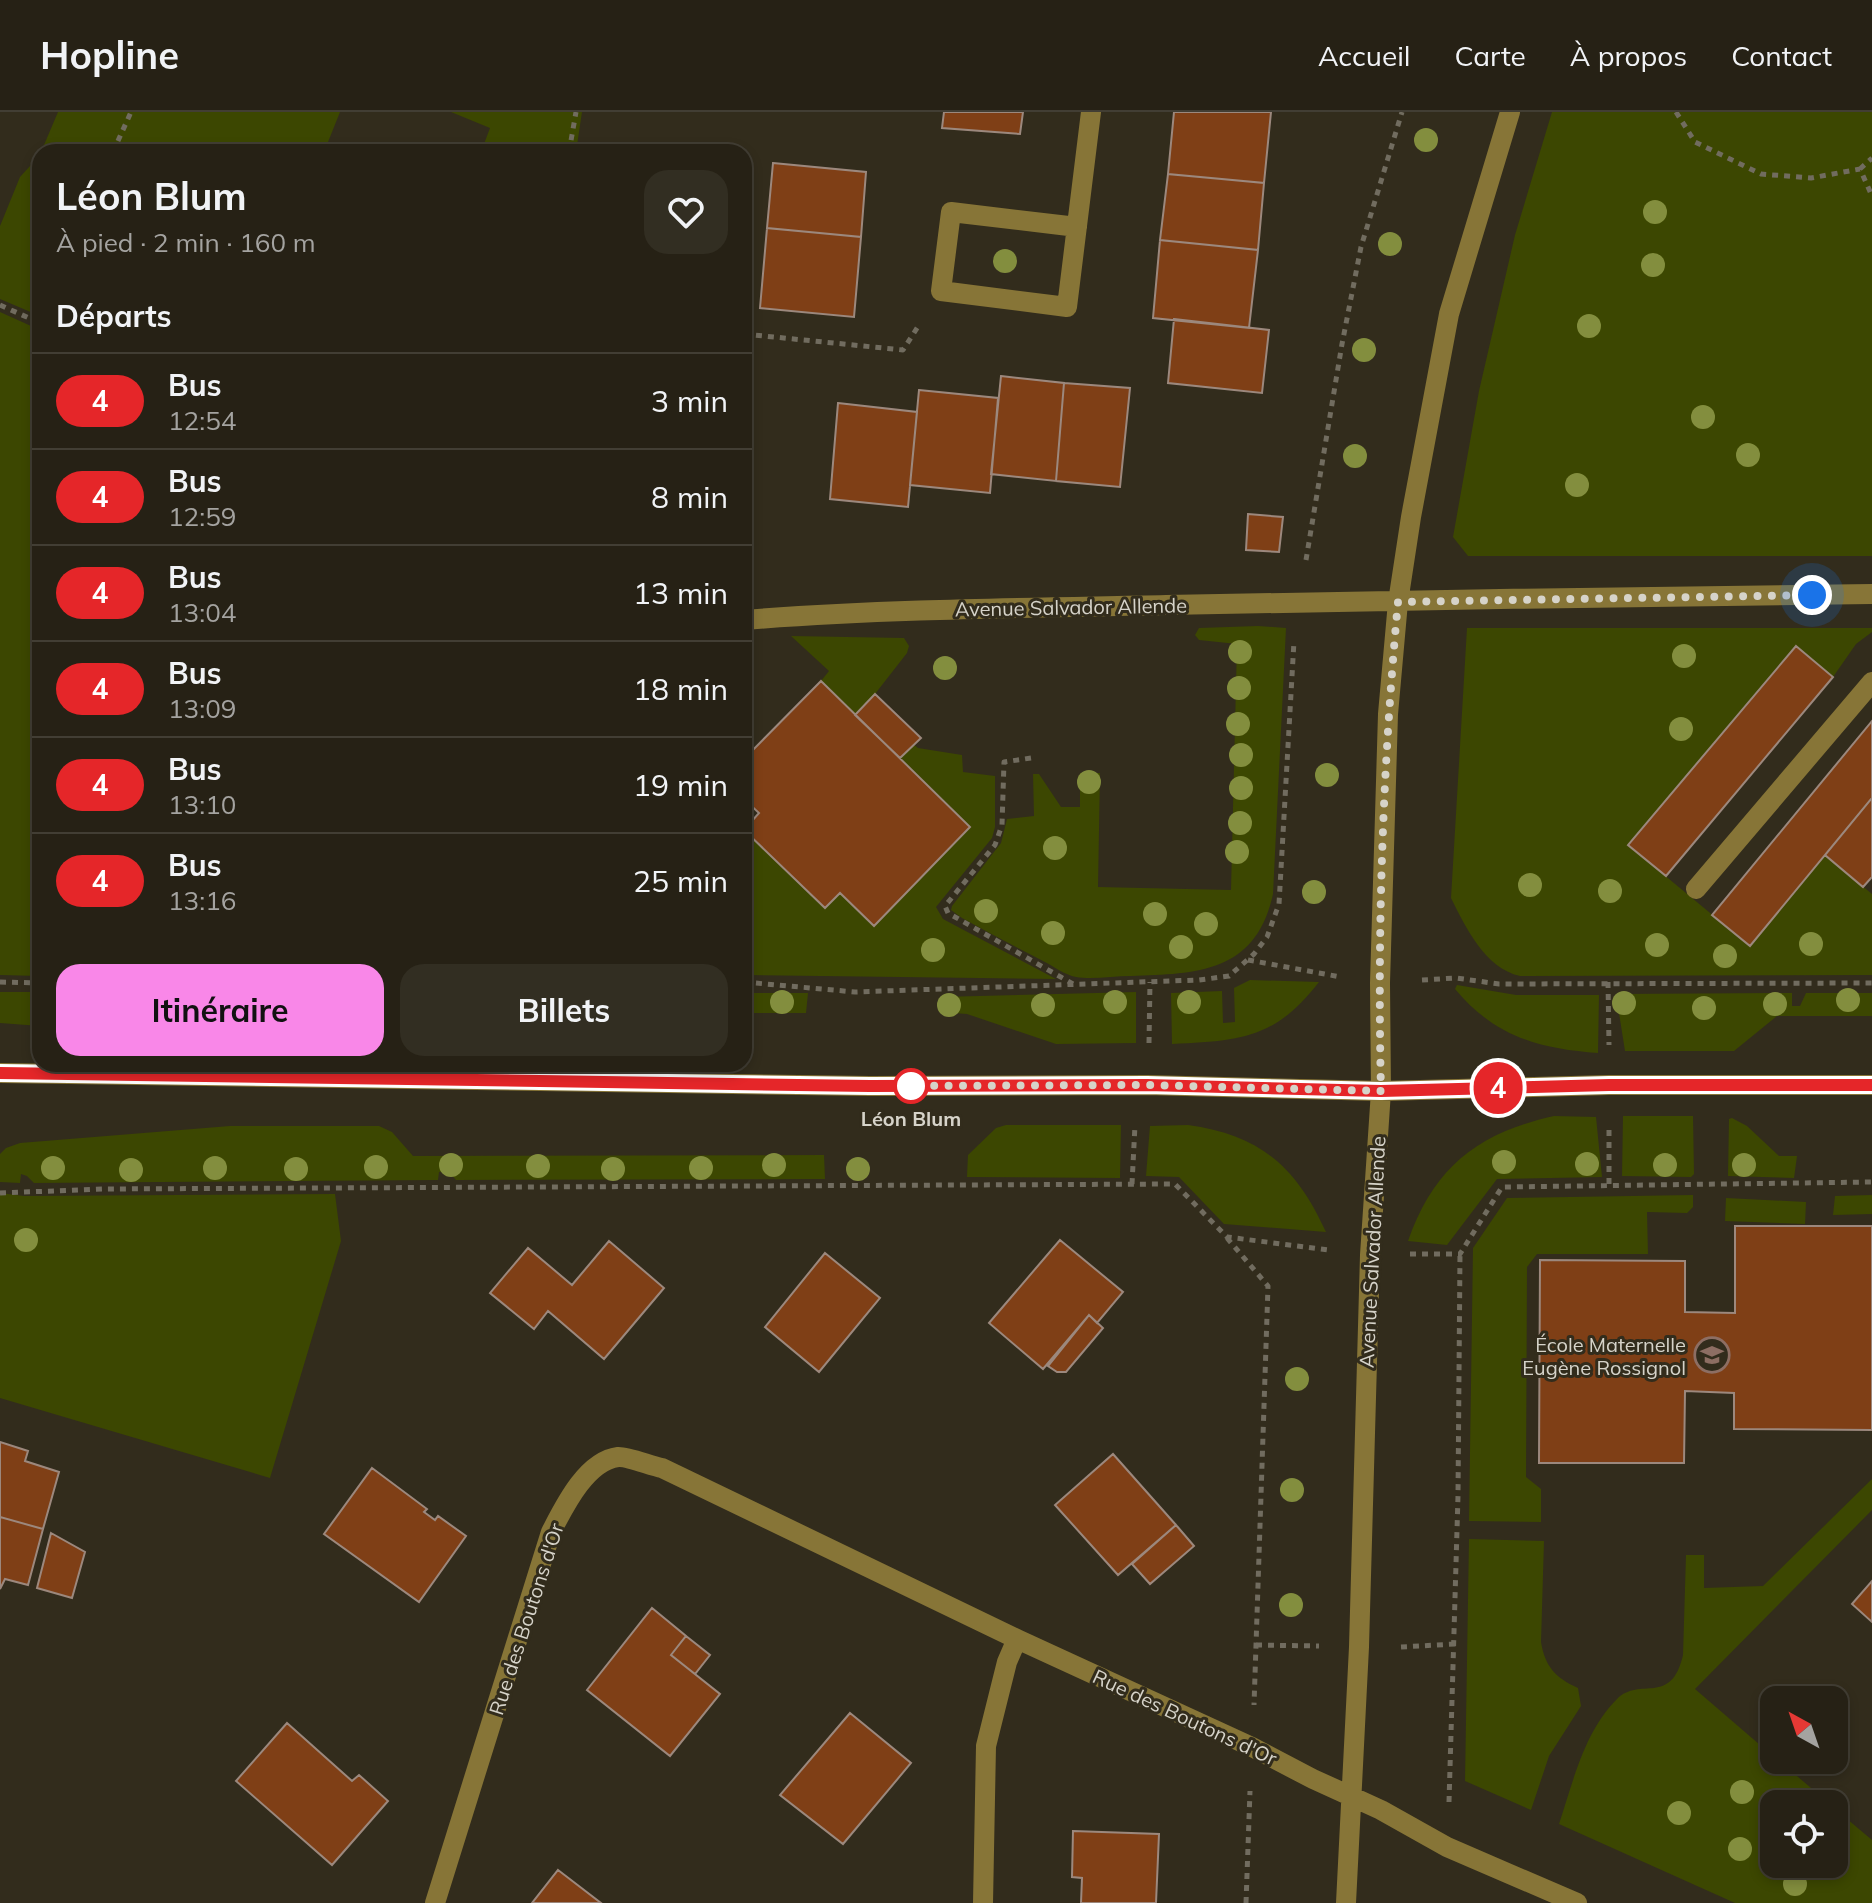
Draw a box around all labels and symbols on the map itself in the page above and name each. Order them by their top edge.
your location [1792,575,1832,615]
street label: Avenue Salvador Allende [955,592,1187,622]
line badge: 4 [1472,1062,1524,1114]
marker: Léon Blum [894,1069,928,1103]
place label: Léon Blum [861,1106,961,1131]
street label: Avenue Salvador Allende [1353,1135,1391,1369]
place label: École Maternelle Eugène Rossignol [1522,1332,1686,1380]
school or university icon: École Maternelle Eugène Rossignol [1693,1336,1731,1374]
street label: Rue des Boutons d'Or [483,1519,569,1718]
street label: Rue des Boutons d'Or [1089,1663,1282,1771]
north arrow [1760,1686,1848,1774]

